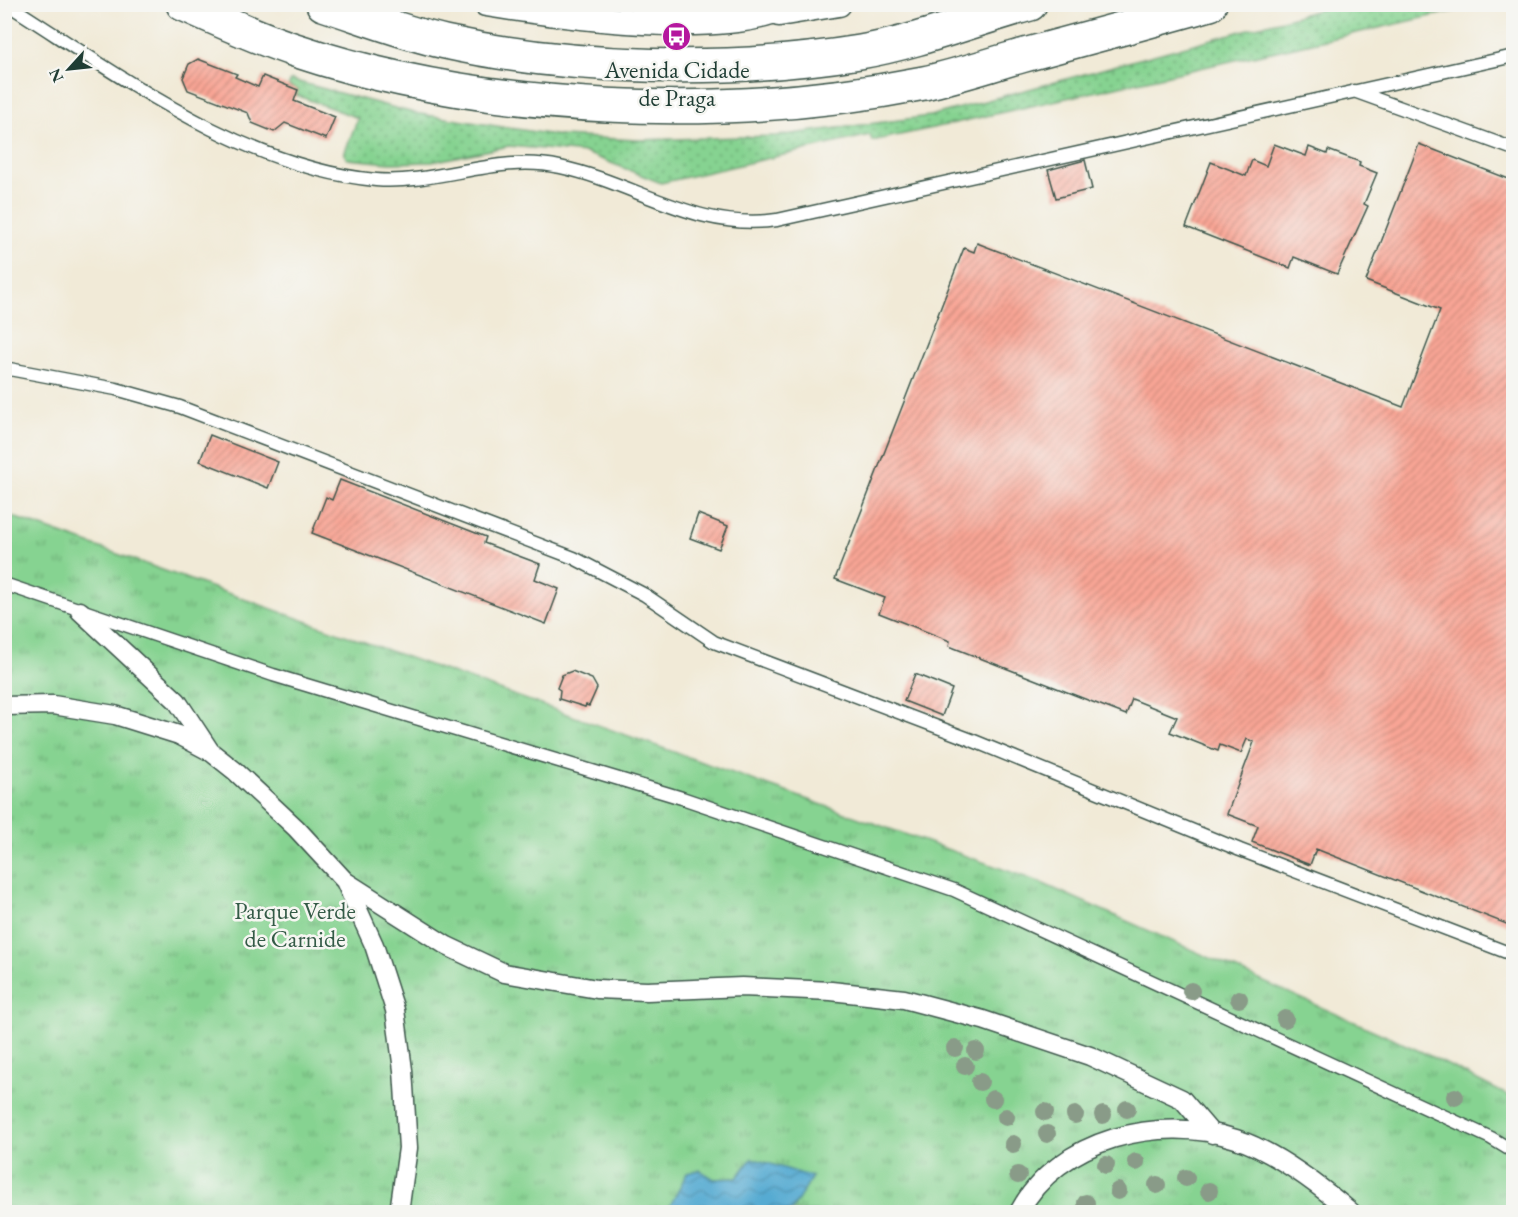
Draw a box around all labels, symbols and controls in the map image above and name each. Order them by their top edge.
bus stop icon: Avenida Cidade de Praga [661,20,693,52]
north arrow [39,39,99,99]
place label: Avenida Cidade de Praga [603,54,750,113]
text: N [44,65,68,86]
park label: Parque Verde de Carnide [234,895,356,954]

